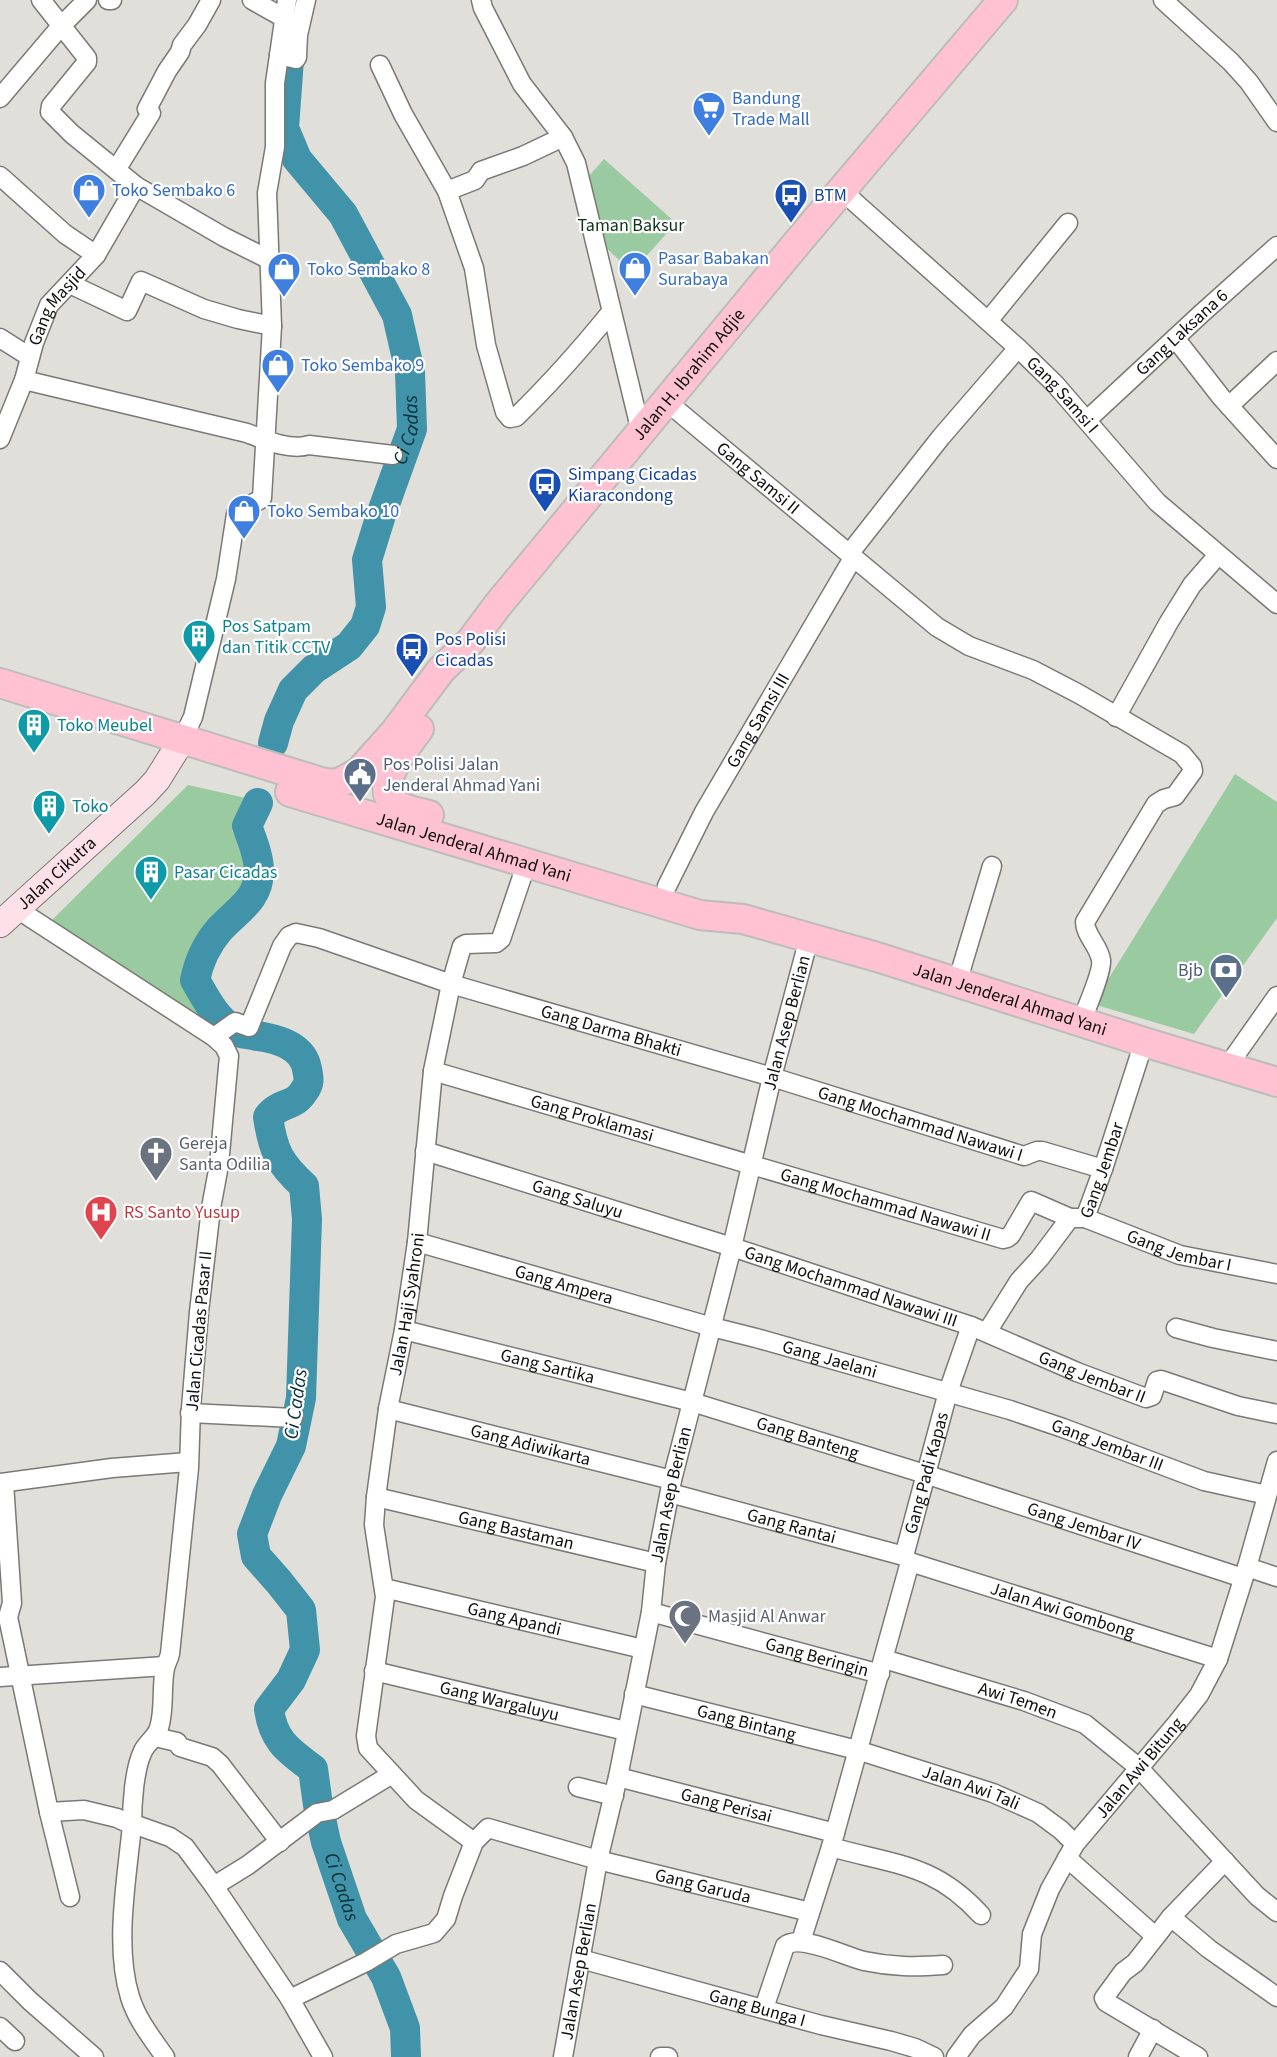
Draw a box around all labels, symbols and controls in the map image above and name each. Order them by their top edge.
place label: Bandung Trade Mall [732,86,810,132]
supermarket icon: Bandung Trade Mall [691,90,727,137]
shop icon: Toko Sembako 6 [71,172,107,219]
bus stop icon: BTM [773,177,809,224]
place label: Toko Sembako 6 [112,178,235,203]
place label: BTM [814,183,847,208]
park label: Taman Baksur [578,213,685,238]
place label: Pasar Babakan Surabaya [658,246,769,292]
shop icon: Pasar Babakan Surabaya [617,250,653,297]
shop icon: Toko Sembako 8 [266,251,302,298]
place label: Toko Sembako 8 [307,257,430,282]
street label: Gang Masjid [22,261,92,349]
street label: Gang Laksana 6 [1130,283,1233,381]
street label: Jalan H. Ibrahim Adjie [627,303,751,446]
shop icon: Toko Sembako 9 [260,347,296,394]
street label: Gang Samsi I [1021,350,1105,439]
place label: Toko Sembako 9 [301,353,424,378]
water label: Ci Cadas [386,395,427,469]
street label: Gang Samsi II [711,436,805,520]
place label: Simpang Cicadas Kiaracondong [568,462,697,508]
bus stop icon: Simpang Cicadas Kiaracondong [527,466,563,513]
shop icon: Toko Sembako 10 [226,493,262,540]
place label: Toko Sembako 10 [267,499,399,524]
place label: Pos Satpam dan Titik CCTV [222,614,331,660]
building icon: Pos Satpam dan Titik CCTV [181,618,217,665]
place label: Pos Polisi Cicadas [435,627,506,673]
bus stop icon: Pos Polisi Cicadas [394,631,430,678]
street label: Gang Samsi III [720,668,795,772]
building icon: Toko Meubel [16,707,52,754]
place label: Toko Meubel [57,713,152,738]
place label: Pos Polisi Jalan Jenderal Ahmad Yani [383,752,540,798]
public building icon: Pos Polisi Jalan Jenderal Ahmad Yani [342,756,378,803]
building icon: Toko [31,788,67,835]
place label: Toko [72,794,109,819]
street label: Jalan Jenderal Ahmad Yani [373,806,574,888]
street label: Jalan Cikutra [11,831,102,916]
building icon: Pasar Cicadas [133,854,169,901]
place label: Pasar Cicadas [174,860,277,885]
street label: Jalan Asep Berlian [757,952,816,1093]
bank icon: Bjb [1208,952,1244,999]
street label: Jalan Jenderal Ahmad Yani [910,957,1110,1042]
place label: Bjb [1178,958,1203,983]
street label: Gang Darma Bhakti [538,998,684,1063]
street label: Gang Mochammad Nawawi I [815,1080,1026,1167]
street label: Gang Proklamasi [528,1088,657,1148]
street label: Gang Jembar [1073,1118,1130,1222]
place label: Gereja Santa Odilia [179,1131,270,1177]
church icon: Gereja Santa Odilia [138,1135,174,1182]
street label: Gang Mochammad Nawawi II [778,1162,994,1247]
street label: Gang Saluyu [529,1173,626,1225]
hospital icon: RS Santo Yusup [83,1194,119,1241]
place label: RS Santo Yusup [124,1200,240,1225]
street label: Gang Jembar I [1123,1223,1234,1277]
street label: Jalan Haji Syahroni [383,1232,430,1378]
street label: Gang Mochammad Nawawi III [741,1239,961,1333]
street label: Jalan Cicadas Pasar II [180,1250,218,1412]
street label: Gang Ampera [512,1258,616,1310]
street label: Gang Jaelani [780,1334,880,1384]
street label: Gang Sartika [498,1342,597,1390]
street label: Gang Jembar II [1035,1344,1149,1409]
water label: Ci Cadas [277,1367,315,1441]
street label: Gang Padi Kapas [898,1409,955,1537]
street label: Gang Banteng [753,1410,862,1465]
street label: Gang Jembar III [1048,1413,1167,1477]
street label: Gang Adiwikarta [468,1418,593,1472]
street label: Jalan Asep Berlian [644,1424,698,1565]
street label: Gang Jembar IV [1024,1496,1145,1556]
street label: Gang Rantai [744,1502,839,1550]
street label: Gang Bastaman [456,1504,577,1556]
street label: Jalan Awi Gombong [987,1576,1138,1645]
street label: Gang Apandi [465,1596,564,1642]
mosque icon: Masjid Al Anwar [667,1598,703,1645]
place label: Masjid Al Anwar [708,1604,827,1629]
street label: Gang Beringin [763,1631,872,1683]
street label: Gang Wargaluyu [437,1675,562,1727]
street label: Awi Temen [975,1675,1061,1725]
street label: Gang Bintang [694,1698,799,1747]
street label: Jalan Awi Bitung [1089,1712,1189,1824]
street label: Jalan Awi Tali [919,1759,1024,1816]
street label: Gang Perisai [678,1781,775,1829]
water label: Ci Cadas [317,1849,366,1925]
street label: Gang Garuda [652,1862,754,1910]
street label: Jalan Asep Berlian [554,1901,603,2042]
street label: Gang Bunga I [706,1982,809,2033]

